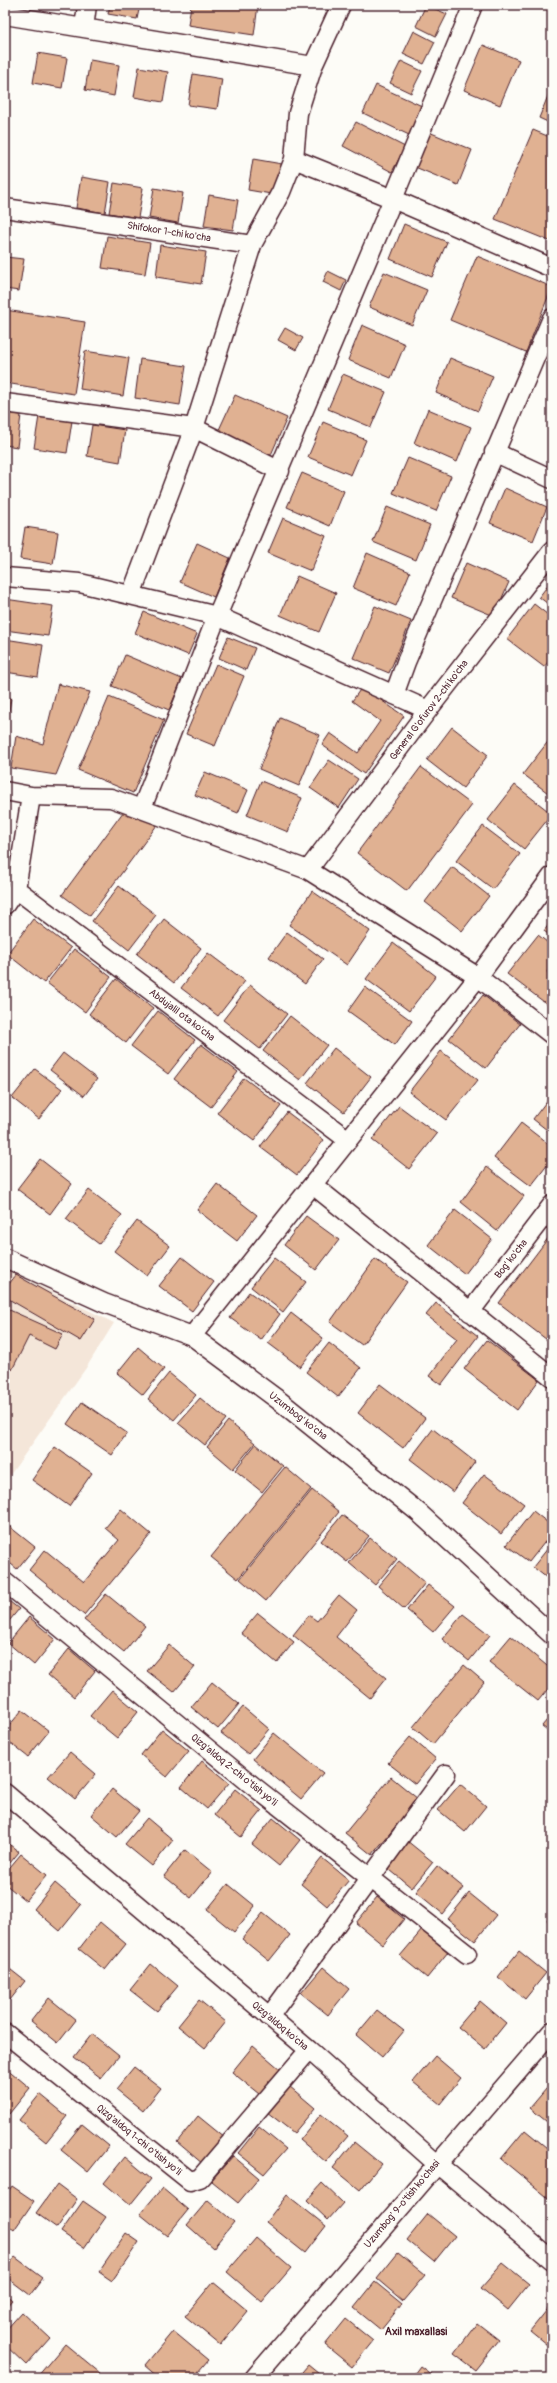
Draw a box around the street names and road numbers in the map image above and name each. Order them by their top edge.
street label: Shifokor 1-chi ko'cha [126,219,212,245]
street label: General G'ofurov 2-chi ko'cha [387,657,471,762]
street label: Abdujalil ota ko'cha [147,986,217,1044]
street label: Bog' ko'cha [492,1237,530,1281]
street label: Uzumbog' ko'cha [266,1389,330,1443]
street label: Qizg'aldoq 2-chi o'tish yo'li [188,1731,280,1809]
street label: Qizg'aldoq ko'cha [249,1999,311,2053]
street label: Qizg'aldoq 1-chi o'tish yo'li [94,2102,184,2178]
street label: Uzumbog' 9-o'tish ko'chasi [362,2157,442,2250]

